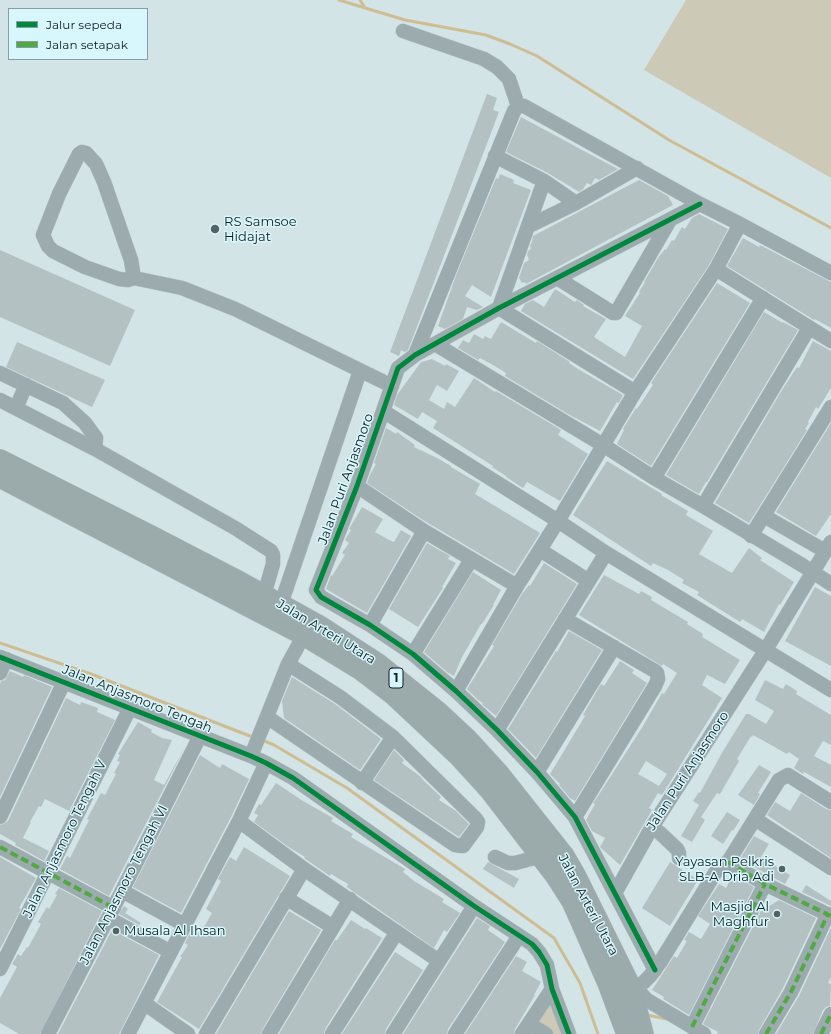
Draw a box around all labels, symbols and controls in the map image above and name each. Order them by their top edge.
legend [8,8,148,60]
text: Jalur sepeda [46,17,122,32]
text: Jalan setapak [46,37,128,52]
place label: RS Samsoe Hidajat [224,214,297,245]
marker: RS Samsoe Hidajat [209,223,221,235]
street label: Jalan Puri Anjasmoro [315,411,377,547]
street label: Jalan Arteri Utara [274,596,378,668]
street label: Jalan Anjasmoro Tengah [60,662,214,736]
road number: 1 [389,668,403,688]
street label: Jalan Puri Anjasmoro [644,709,732,833]
street label: Jalan Anjasmoro Tengah V [20,758,110,920]
street label: Jalan Anjasmoro Tengah VI [77,803,171,967]
street label: Jalan Arteri Utara [555,852,621,958]
place label: Yayasan Pelkris SLB-A Dria Adi [675,854,774,885]
marker: Yayasan Pelkris SLB-A Dria Adi [777,864,787,874]
place label: Masjid Al Maghfur [710,899,769,930]
marker: Masjid Al Maghfur [772,909,782,919]
place label: Musala Al Ihsan [124,923,225,939]
marker: Musala Al Ihsan [111,926,121,936]

